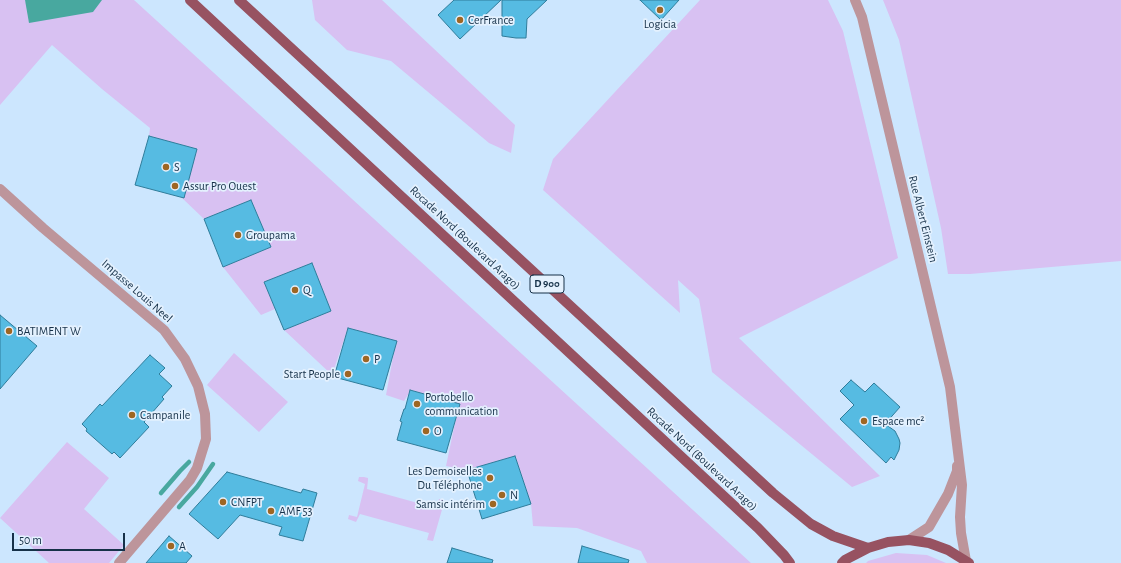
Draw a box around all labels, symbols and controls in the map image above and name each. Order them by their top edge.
marker: Logicia [655,5,665,15]
place label: CerFrance [468,13,514,27]
marker: CerFrance [455,15,465,25]
place label: Logicia [644,17,676,31]
place label: S [174,160,180,174]
marker: S [161,162,171,172]
street label: Rue Albert Einstein [905,174,941,264]
place label: Assur Pro Ouest [183,179,256,193]
marker: Assur Pro Ouest [170,181,180,191]
street label: Rocade Nord (Boulevard Arago) [407,183,523,293]
place label: Groupama [246,228,296,242]
marker: Groupama [233,230,243,240]
street label: Impasse Louis Neel [99,256,175,326]
road number: D 900 [530,275,564,293]
place label: Q [303,283,311,297]
marker: Q [290,285,300,295]
place label: BATIMENT W [17,324,81,338]
marker: BATIMENT W [4,326,14,336]
place label: P [374,352,380,366]
marker: P [361,354,371,364]
place label: Start People [284,367,340,381]
marker: Start People [343,369,353,379]
place label: Portobello communication [425,390,498,418]
marker: Portobello communication [412,399,422,409]
street label: Rocade Nord (Boulevard Arago) [644,404,760,514]
place label: Campanile [140,408,190,422]
marker: Campanile [127,410,137,420]
place label: Espace mc² [872,414,924,428]
marker: Espace mc² [859,416,869,426]
place label: O [434,424,442,438]
marker: O [421,426,431,436]
place label: Les Demoiselles Du Téléphone [408,464,482,492]
marker: Les Demoiselles Du Téléphone [485,473,495,483]
place label: N [510,488,518,502]
marker: N [497,490,507,500]
place label: CNFPT [231,495,263,509]
marker: CNFPT [218,497,228,507]
place label: Samsic intérim [416,497,485,511]
marker: Samsic intérim [488,499,498,509]
place label: AMF 53 [279,504,313,518]
marker: AMF 53 [266,506,276,516]
scale bar [14,525,127,551]
text: 50 m [19,534,42,546]
place label: A [179,539,186,553]
marker: A [166,541,176,551]

